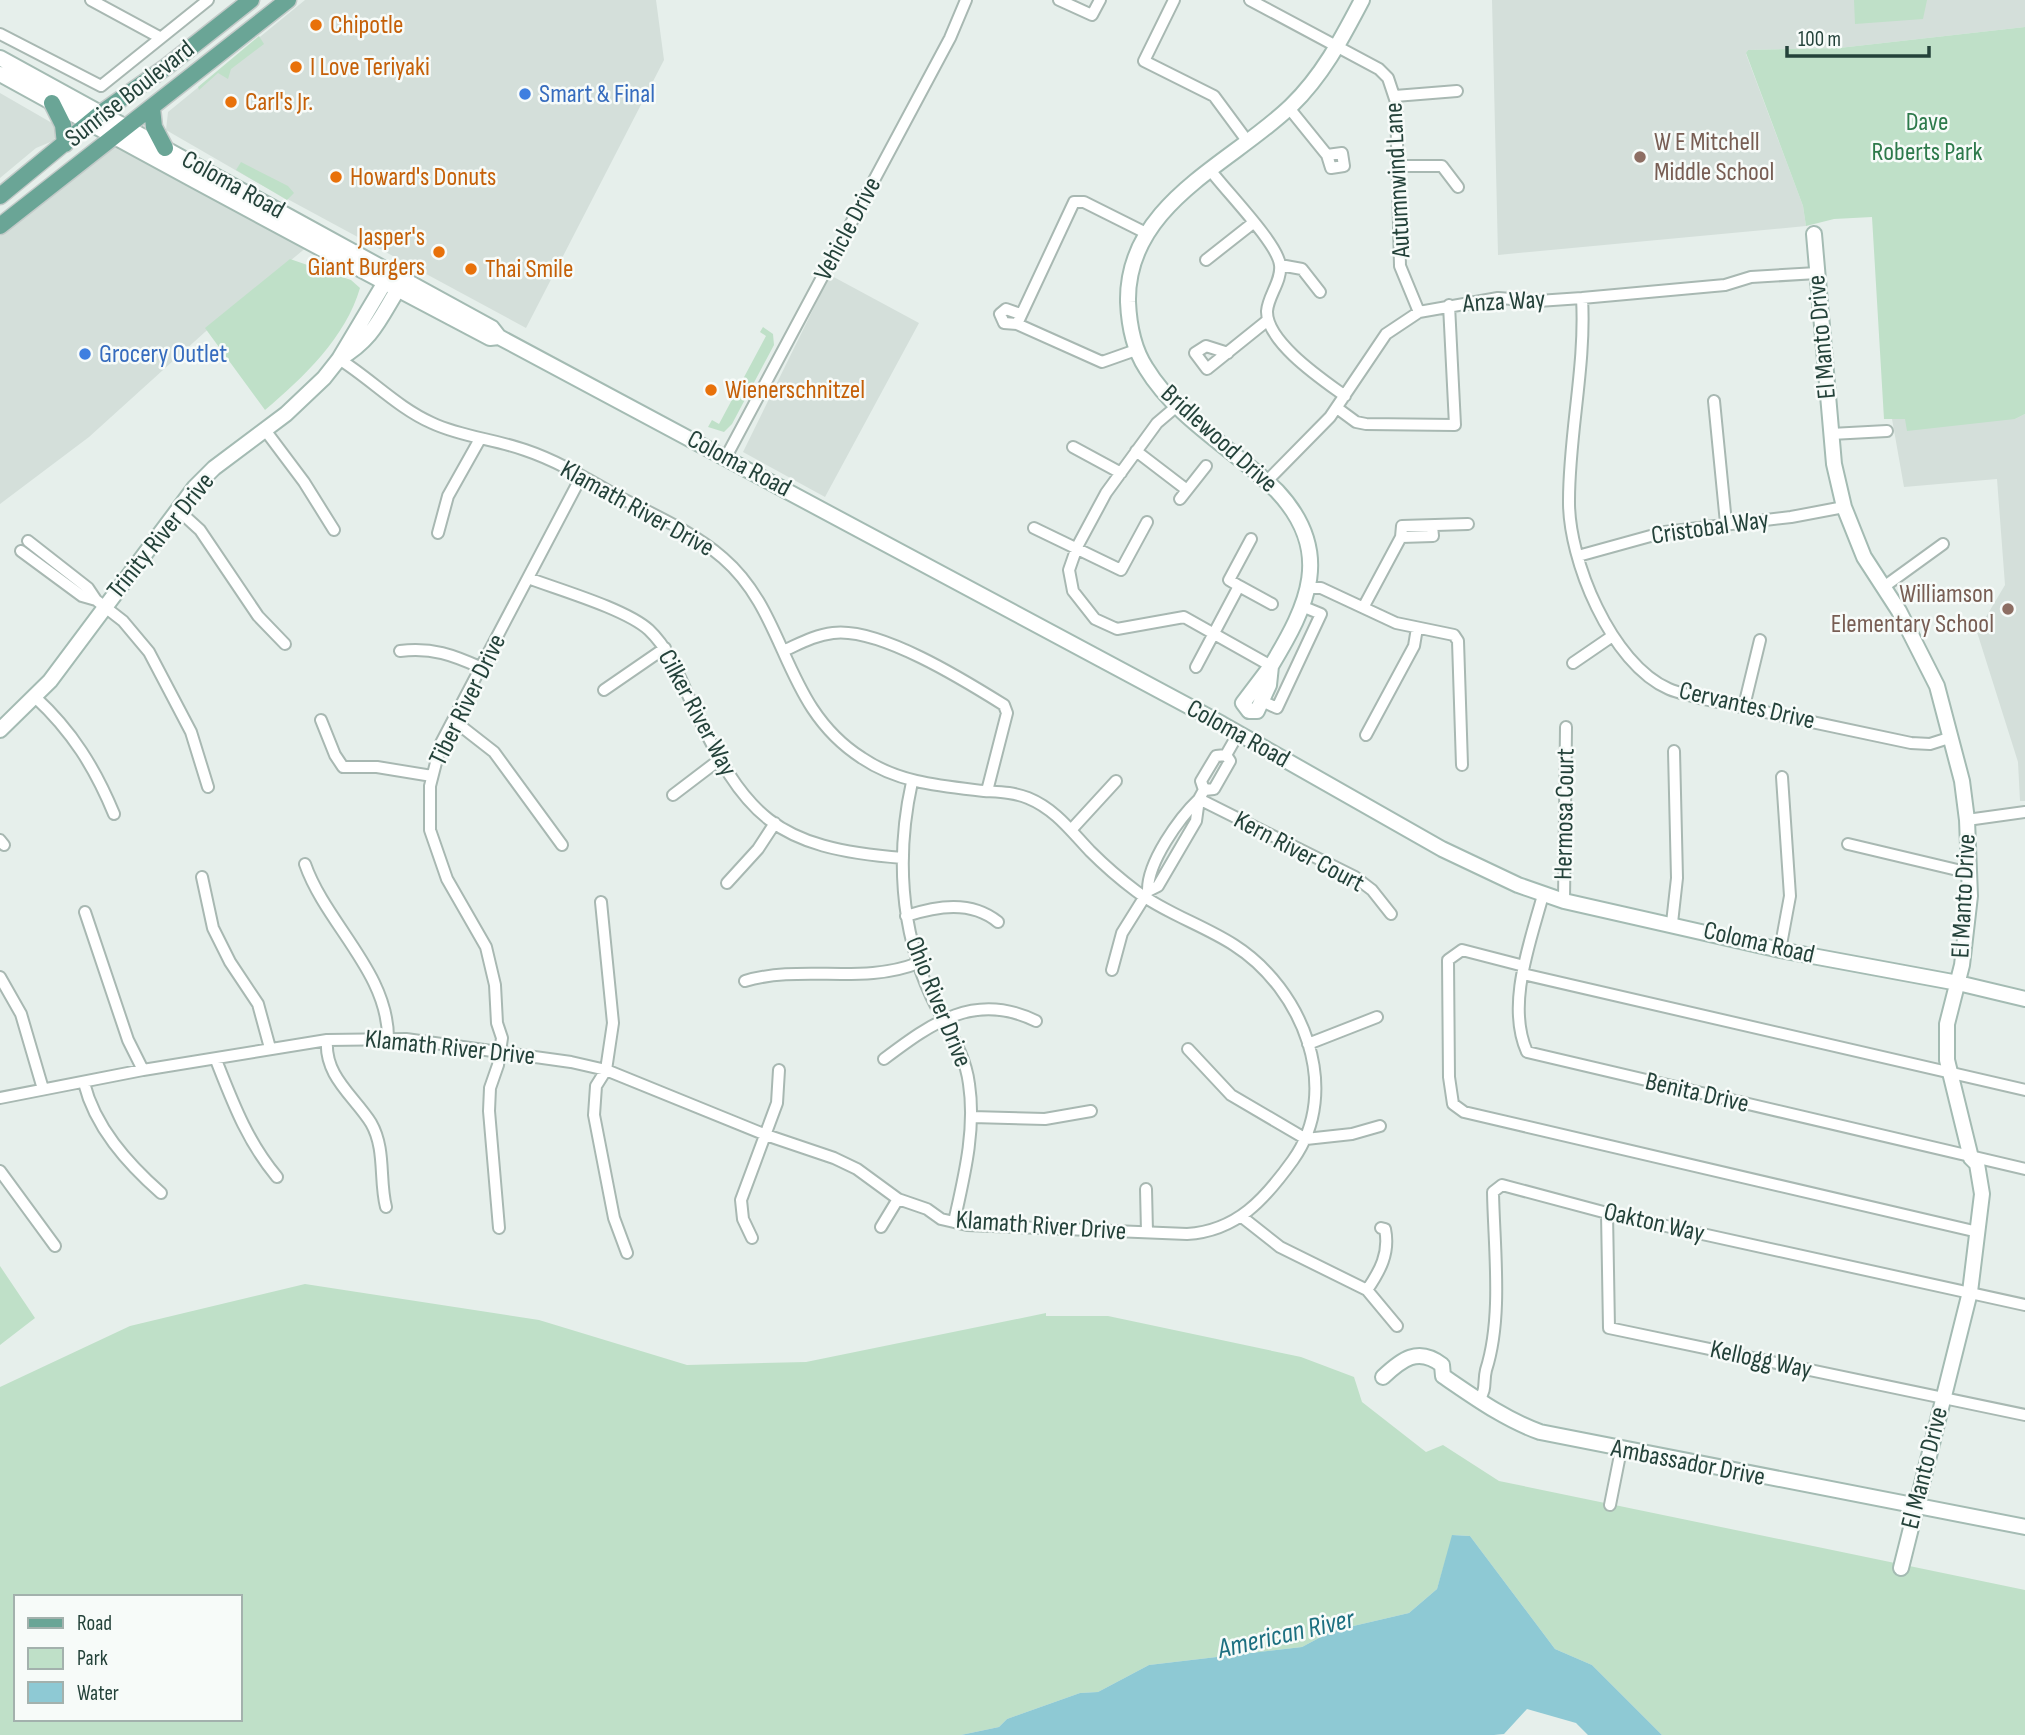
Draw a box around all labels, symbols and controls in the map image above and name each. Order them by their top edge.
place label: Chipotle [330,10,403,41]
scale bar [1787,14,1929,58]
marker: Chipotle [308,17,324,33]
text: 100 m [1798,27,1841,52]
street label: Sunrise Boulevard [59,34,201,154]
place label: I Love Teriyaki [310,52,430,83]
marker: I Love Teriyaki [288,59,304,75]
place label: Smart & Final [539,79,655,110]
marker: Smart & Final [517,86,533,102]
place label: Carl's Jr. [245,87,313,118]
marker: Carl's Jr. [223,94,239,110]
street label: Autumnwind Lane [1378,102,1418,259]
park label: Dave Roberts Park [1872,107,1982,168]
place label: W E Mitchell Middle School [1654,127,1774,188]
street label: Coloma Road [176,144,290,226]
marker: W E Mitchell Middle School [1632,149,1648,165]
place label: Howard's Donuts [350,162,496,193]
marker: Howard's Donuts [328,169,344,185]
street label: Vehicle Drive [808,172,888,286]
place label: Jasper's Giant Burgers [307,222,425,283]
marker: Jasper's Giant Burgers [431,244,447,260]
place label: Thai Smile [485,254,573,285]
marker: Thai Smile [463,261,479,277]
street label: El Manto Drive [1801,274,1843,400]
street label: Anza Way [1461,284,1546,320]
place label: Grocery Outlet [99,339,227,370]
marker: Grocery Outlet [77,346,93,362]
place label: Wienerschnitzel [725,375,865,406]
street label: Bridlewood Drive [1154,379,1284,499]
marker: Wienerschnitzel [703,382,719,398]
street label: Coloma Road [682,424,796,504]
street label: Klamath River Drive [555,454,719,564]
street label: Trinity River Drive [101,467,221,605]
street label: Cristobal Way [1649,504,1771,552]
place label: Williamson Elementary School [1831,579,1994,640]
marker: Williamson Elementary School [2000,601,2016,617]
street label: Tiber River Drive [423,629,513,771]
street label: Cilker River Way [651,644,743,782]
street label: Cervantes Drive [1676,675,1818,737]
street label: Coloma Road [1181,693,1295,775]
street label: Hermosa Court [1548,748,1582,880]
street label: Kern River Court [1229,805,1369,899]
street label: El Manto Drive [1945,833,1983,959]
street label: Coloma Road [1700,915,1818,971]
street label: Ohio River Drive [898,932,978,1072]
street label: Klamath River Drive [363,1024,537,1072]
street label: Benita Drive [1642,1066,1752,1120]
street label: Oakton Way [1601,1196,1707,1250]
street label: Klamath River Drive [955,1205,1127,1247]
street label: Kellogg Way [1707,1334,1815,1386]
street label: El Manto Drive [1895,1404,1955,1532]
street label: Ambassador Drive [1607,1433,1768,1493]
legend [14,1595,242,1721]
water label: American River [1214,1602,1359,1666]
text: Road [77,1611,112,1636]
text: Park [77,1646,108,1671]
text: Water [77,1681,119,1706]

